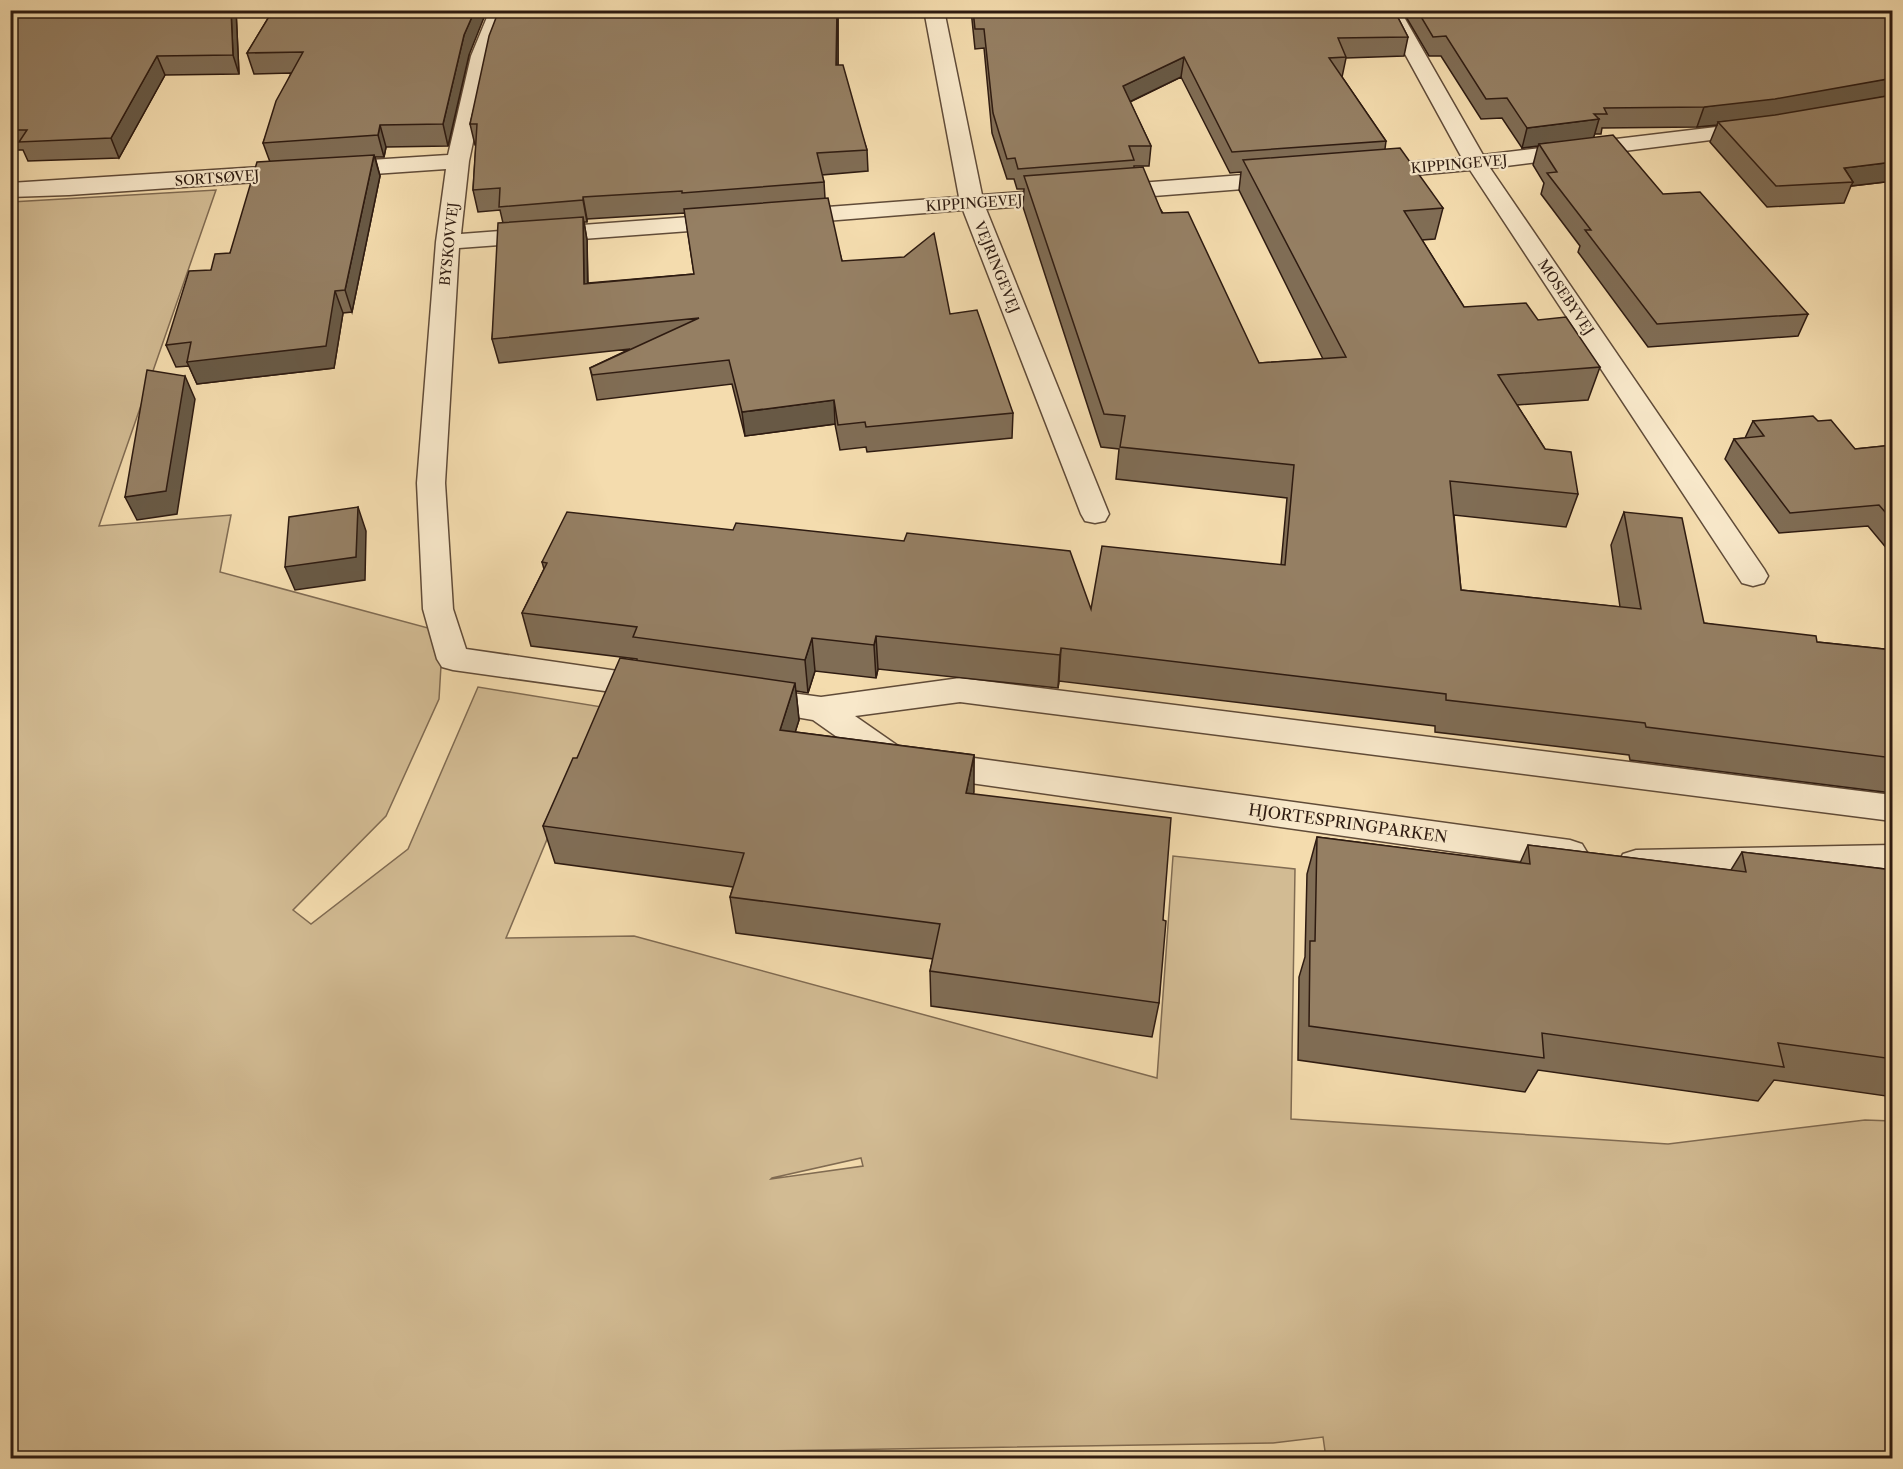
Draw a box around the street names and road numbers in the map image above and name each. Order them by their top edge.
street label: KIPPINGEVEJ [1410,151,1508,177]
street label: SORTSØVEJ [174,166,260,190]
street label: KIPPINGEVEJ [925,191,1023,215]
street label: BYSKOVVEJ [436,201,462,287]
street label: VEJRINGEVEJ [970,217,1024,316]
street label: MOSEBYVEJ [1534,256,1598,338]
street label: HJORTESPRINGPARKEN [1247,799,1449,847]

